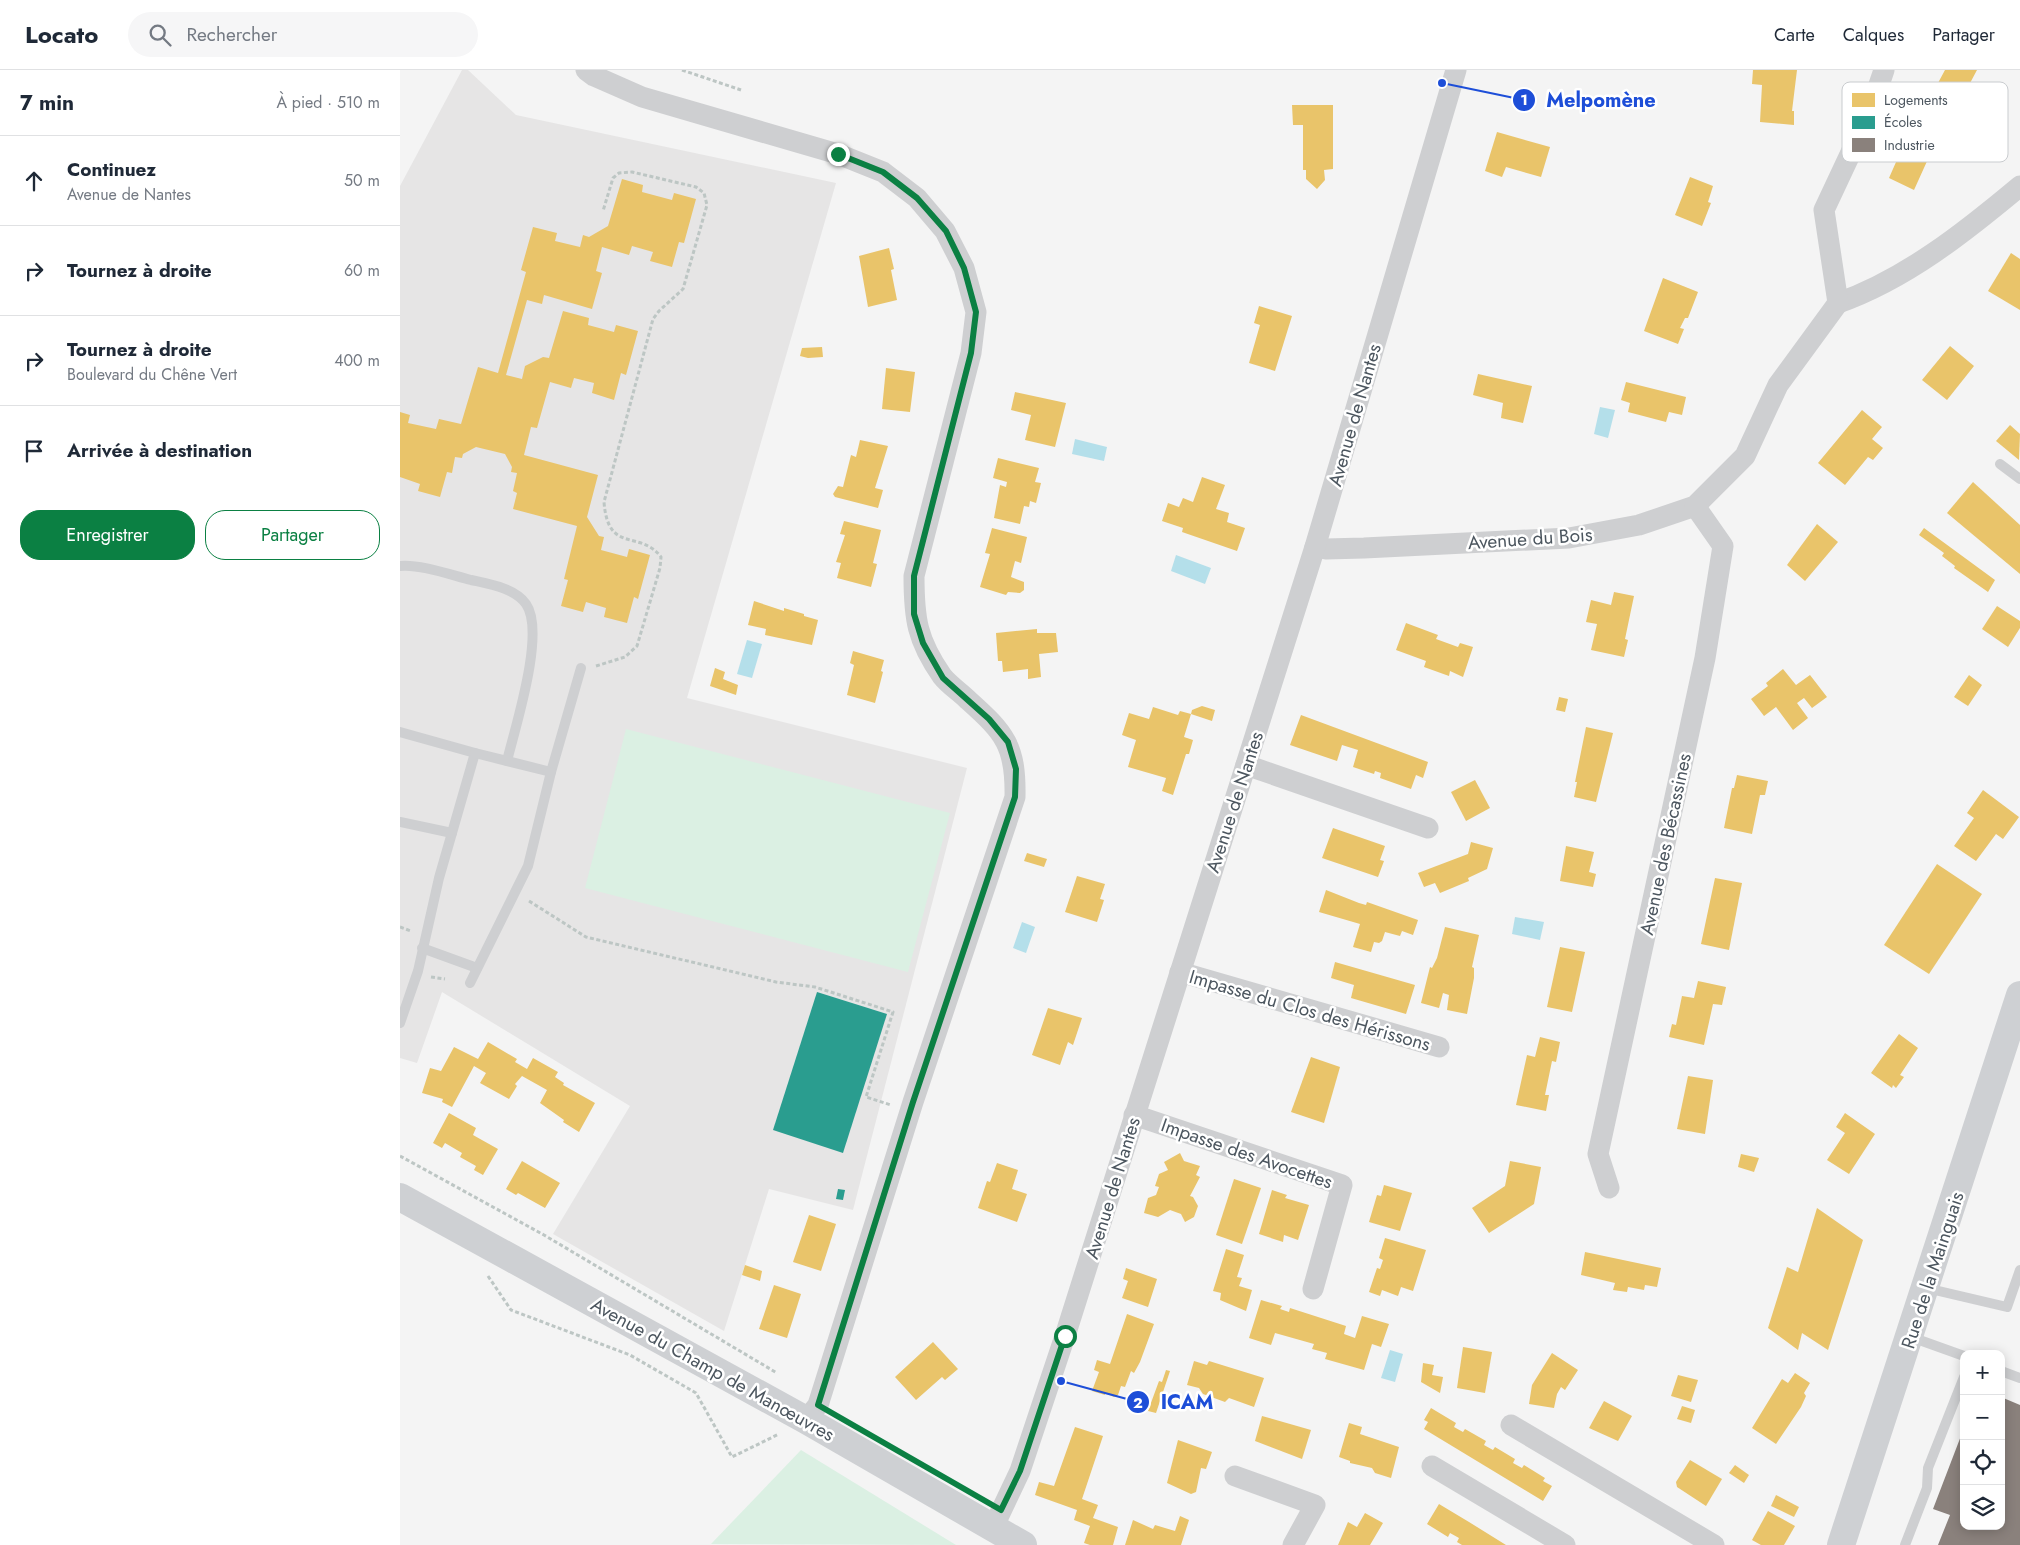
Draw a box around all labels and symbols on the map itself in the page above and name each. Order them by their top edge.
legend [1842,82,2008,162]
callout: Melpomène [1512,83,1666,118]
text: Melpomène [1546,86,1656,115]
text: 1 [1520,89,1528,111]
text: Logements [1884,90,1948,110]
text: Écoles [1884,112,1922,132]
text: Industrie [1884,135,1935,155]
route end [827,143,850,166]
street label: Avenue de Nantes [1321,340,1388,490]
street label: Avenue du Bois [1467,521,1594,556]
street label: Avenue de Nantes [1199,728,1270,876]
street label: Avenue des Bécassines [1633,750,1698,937]
street label: Impasse du Clos des Hérissons [1186,963,1434,1058]
street label: Impasse des Avocettes [1157,1111,1337,1196]
street label: Avenue de Nantes [1078,1114,1147,1262]
street label: Rue de la Mainguais [1894,1188,1971,1352]
street label: Avenue du Champ de Manœuvres [586,1291,840,1448]
route start [1054,1325,1077,1348]
callout: ICAM [1126,1385,1223,1420]
text: ICAM [1161,1388,1213,1417]
text: 2 [1133,1392,1143,1414]

